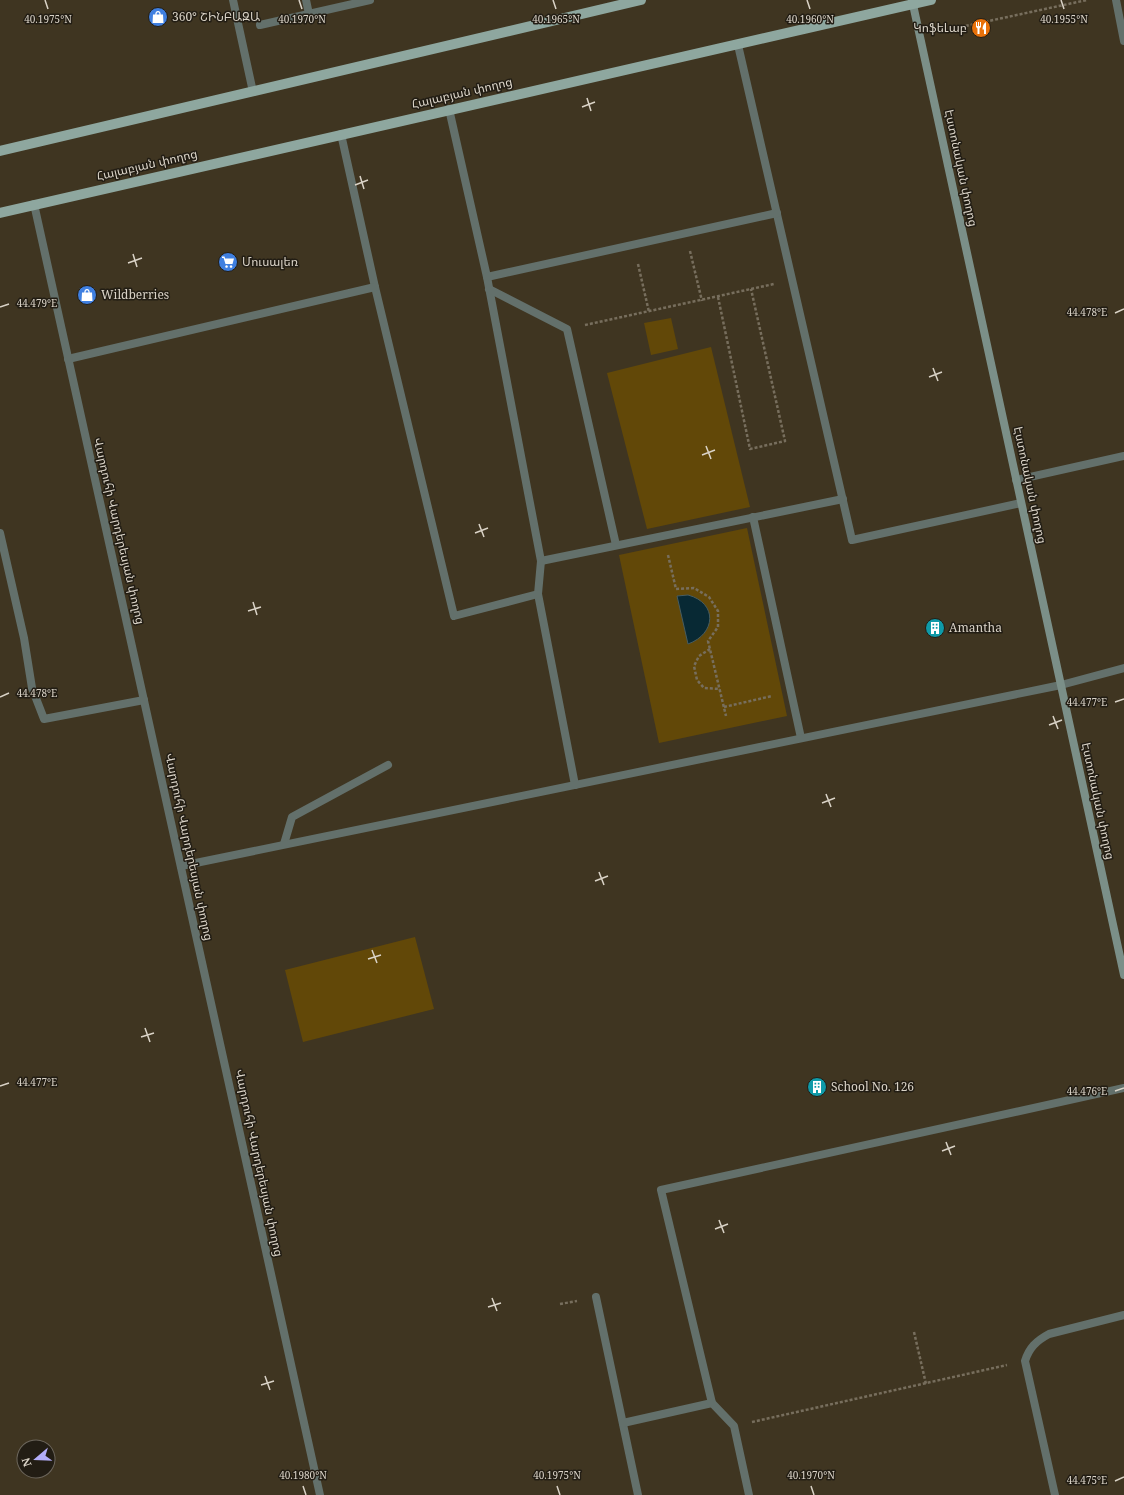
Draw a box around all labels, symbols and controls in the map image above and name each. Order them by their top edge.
shop icon: 360° ՇԻՆԲԱԶԱ [147,6,169,28]
place label: 360° ՇԻՆԲԱԶԱ [172,8,260,25]
text: 40.1975°N [24,12,72,26]
text: 40.1970°N [278,12,326,26]
text: 40.1965°N [532,12,580,26]
text: 40.1960°N [786,12,834,26]
text: 40.1955°N [1040,12,1088,26]
restaurant icon: ԿոֆեԼաբ [970,17,992,39]
place label: ԿոֆեԼաբ [913,19,967,36]
street label: Հալաբյան փողոց [410,73,514,112]
street label: Էստոնական փողոց [941,108,982,228]
street label: Հալաբյան փողոց [95,145,199,184]
supermarket icon: Մուսալեռ [217,251,239,273]
place label: Մուսալեռ [242,253,299,270]
shop icon: Wildberries [76,284,98,306]
place label: Wildberries [101,286,169,303]
text: 44.479°E [17,296,57,310]
text: 44.478°E [1067,305,1107,319]
street label: Էստոնական փողոց [1010,425,1051,545]
street label: Վարդուհի Վարդերեսյան փողոց [90,436,149,626]
building icon: Amantha [924,617,946,639]
place label: Amantha [949,619,1002,636]
text: 44.478°E [17,686,57,700]
text: 44.477°E [1067,695,1107,709]
street label: Էստոնական փողոց [1078,741,1119,861]
street label: Վարդուհի Վարդերեսյան փողոց [161,752,218,942]
street label: Վարդուհի Վարդերեսյան փողոց [231,1068,288,1258]
text: 44.477°E [17,1075,57,1089]
building icon: School No. 126 [806,1076,828,1098]
place label: School No. 126 [831,1078,914,1095]
text: 44.476°E [1067,1084,1107,1098]
north arrow [16,1439,56,1479]
text: N [17,1456,35,1469]
text: 40.1980°N [279,1468,327,1482]
text: 40.1975°N [533,1468,581,1482]
text: 40.1970°N [787,1468,835,1482]
text: 44.475°E [1067,1473,1107,1487]

